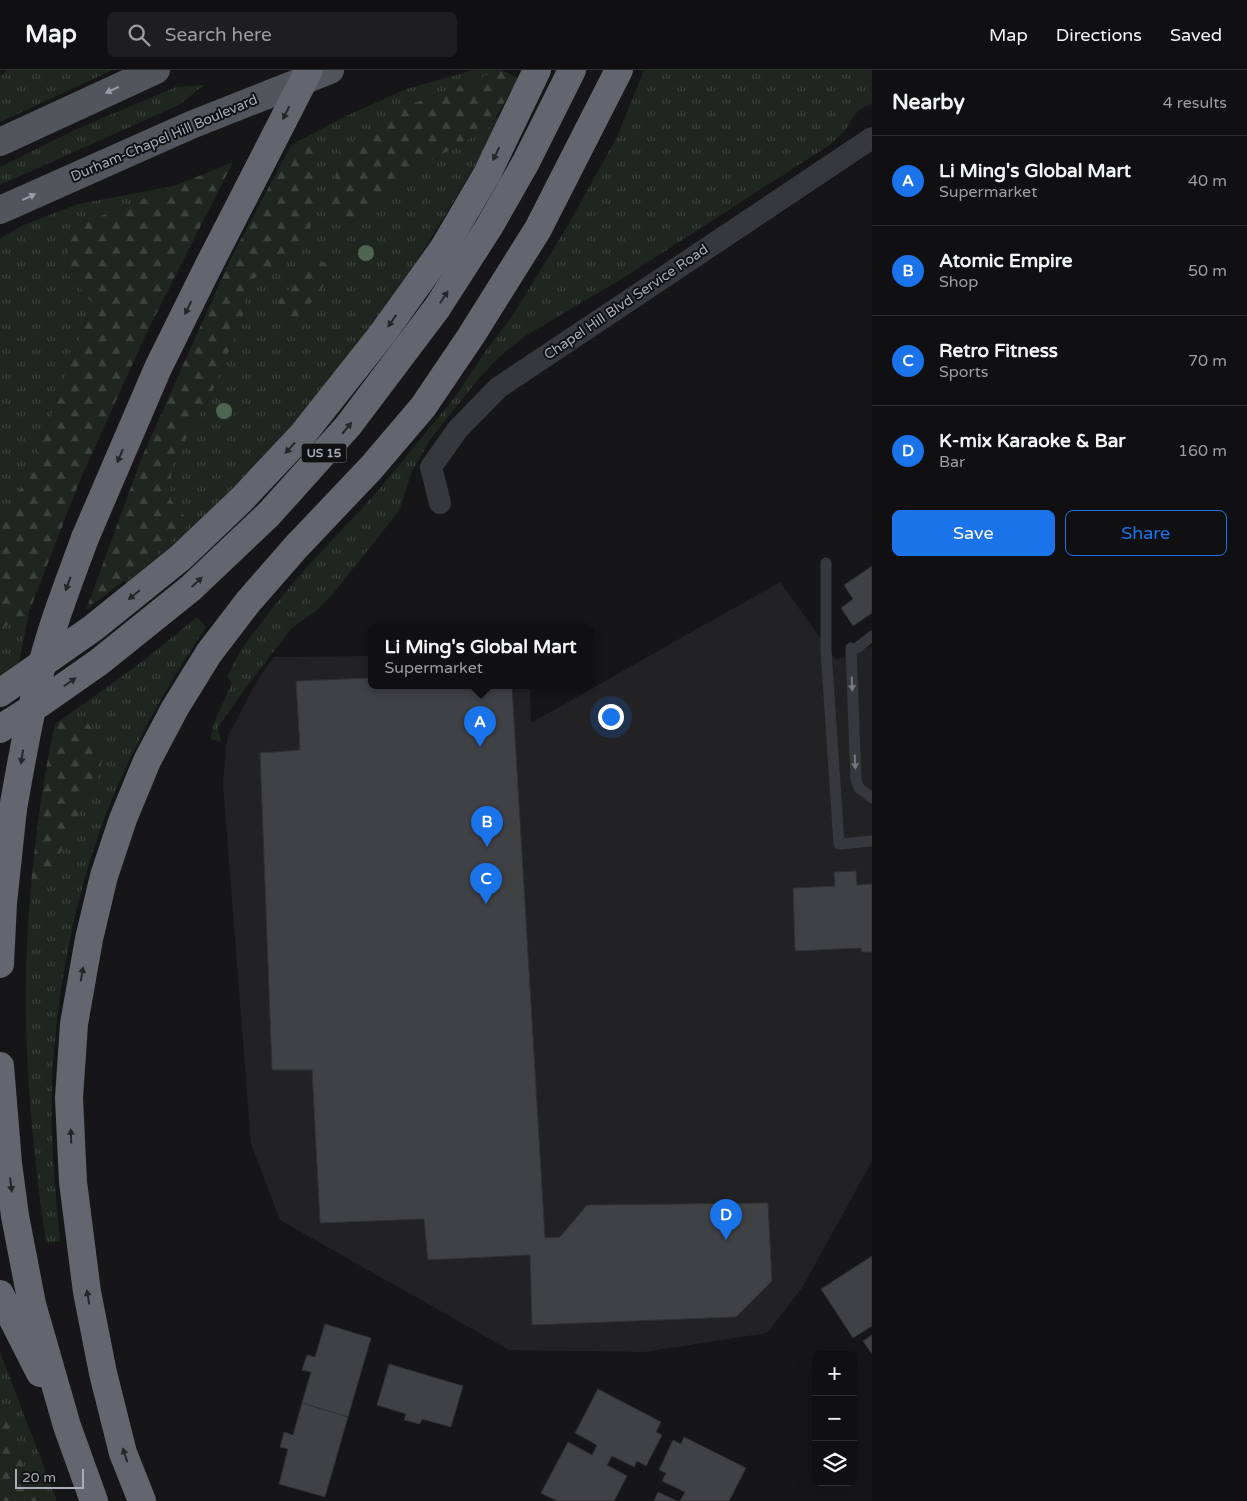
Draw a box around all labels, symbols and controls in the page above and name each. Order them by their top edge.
search box [107,12,457,57]
text: Map [25,20,77,49]
icon: search [125,21,153,49]
text: Search here [165,24,272,46]
text: Map [989,24,1028,46]
text: Directions [1056,24,1142,46]
text: Saved [1170,24,1222,46]
one-way arrow [105,87,119,95]
text: Nearby [892,90,965,115]
street label: Durham-Chapel Hill Boulevard [68,91,260,185]
text: 4 results [1163,93,1227,113]
one-way arrow [282,106,290,121]
one-way arrow [492,147,500,162]
text: Li Ming's Global Mart [939,160,1131,182]
text: A [902,171,914,191]
text: 40 m [1188,171,1227,191]
text: Supermarket [939,182,1037,202]
one-way arrow [22,192,37,201]
street label: Chapel Hill Blvd Service Road [541,241,711,363]
text: Atomic Empire [939,250,1073,272]
text: B [902,261,914,281]
text: 50 m [1188,261,1227,281]
text: Shop [939,272,978,292]
one-way arrow [439,291,448,304]
one-way arrow [183,301,192,316]
one-way arrow [387,315,397,328]
text: Retro Fitness [939,340,1058,362]
text: C [902,351,914,371]
text: 70 m [1188,351,1227,371]
text: Sports [939,362,988,382]
one-way arrow [341,421,352,434]
text: K-mix Karaoke & Bar [939,430,1126,452]
text: D [902,441,914,461]
text: 160 m [1178,441,1227,461]
one-way arrow [284,442,296,454]
road number: US 15 [302,443,346,462]
one-way arrow [116,449,124,463]
text: Bar [939,452,965,472]
button: Save [892,510,1055,556]
button: Share [1065,510,1227,556]
one-way arrow [191,576,203,588]
one-way arrow [64,577,72,592]
one-way arrow [128,590,141,601]
popup [368,624,593,689]
text: Li Ming's Global Mart [385,636,576,658]
text: Supermarket [385,658,483,678]
one-way arrow [848,677,856,693]
one-way arrow [63,678,76,688]
your location [598,704,624,730]
pin: A [464,706,496,747]
one-way arrow [17,750,25,766]
one-way arrow [851,755,859,771]
pin: B [471,806,503,847]
pin: C [470,863,502,904]
one-way arrow [79,966,87,982]
one-way arrow [67,1127,75,1143]
one-way arrow [7,1177,15,1193]
pin: D [710,1199,742,1240]
one-way arrow [84,1289,92,1305]
map controls [812,1351,857,1486]
button: + [812,1351,857,1396]
button: − [812,1396,857,1441]
button: layers [812,1441,857,1486]
one-way arrow [121,1448,128,1463]
scale bar [15,1466,84,1489]
text: 20 m [22,1469,56,1486]

